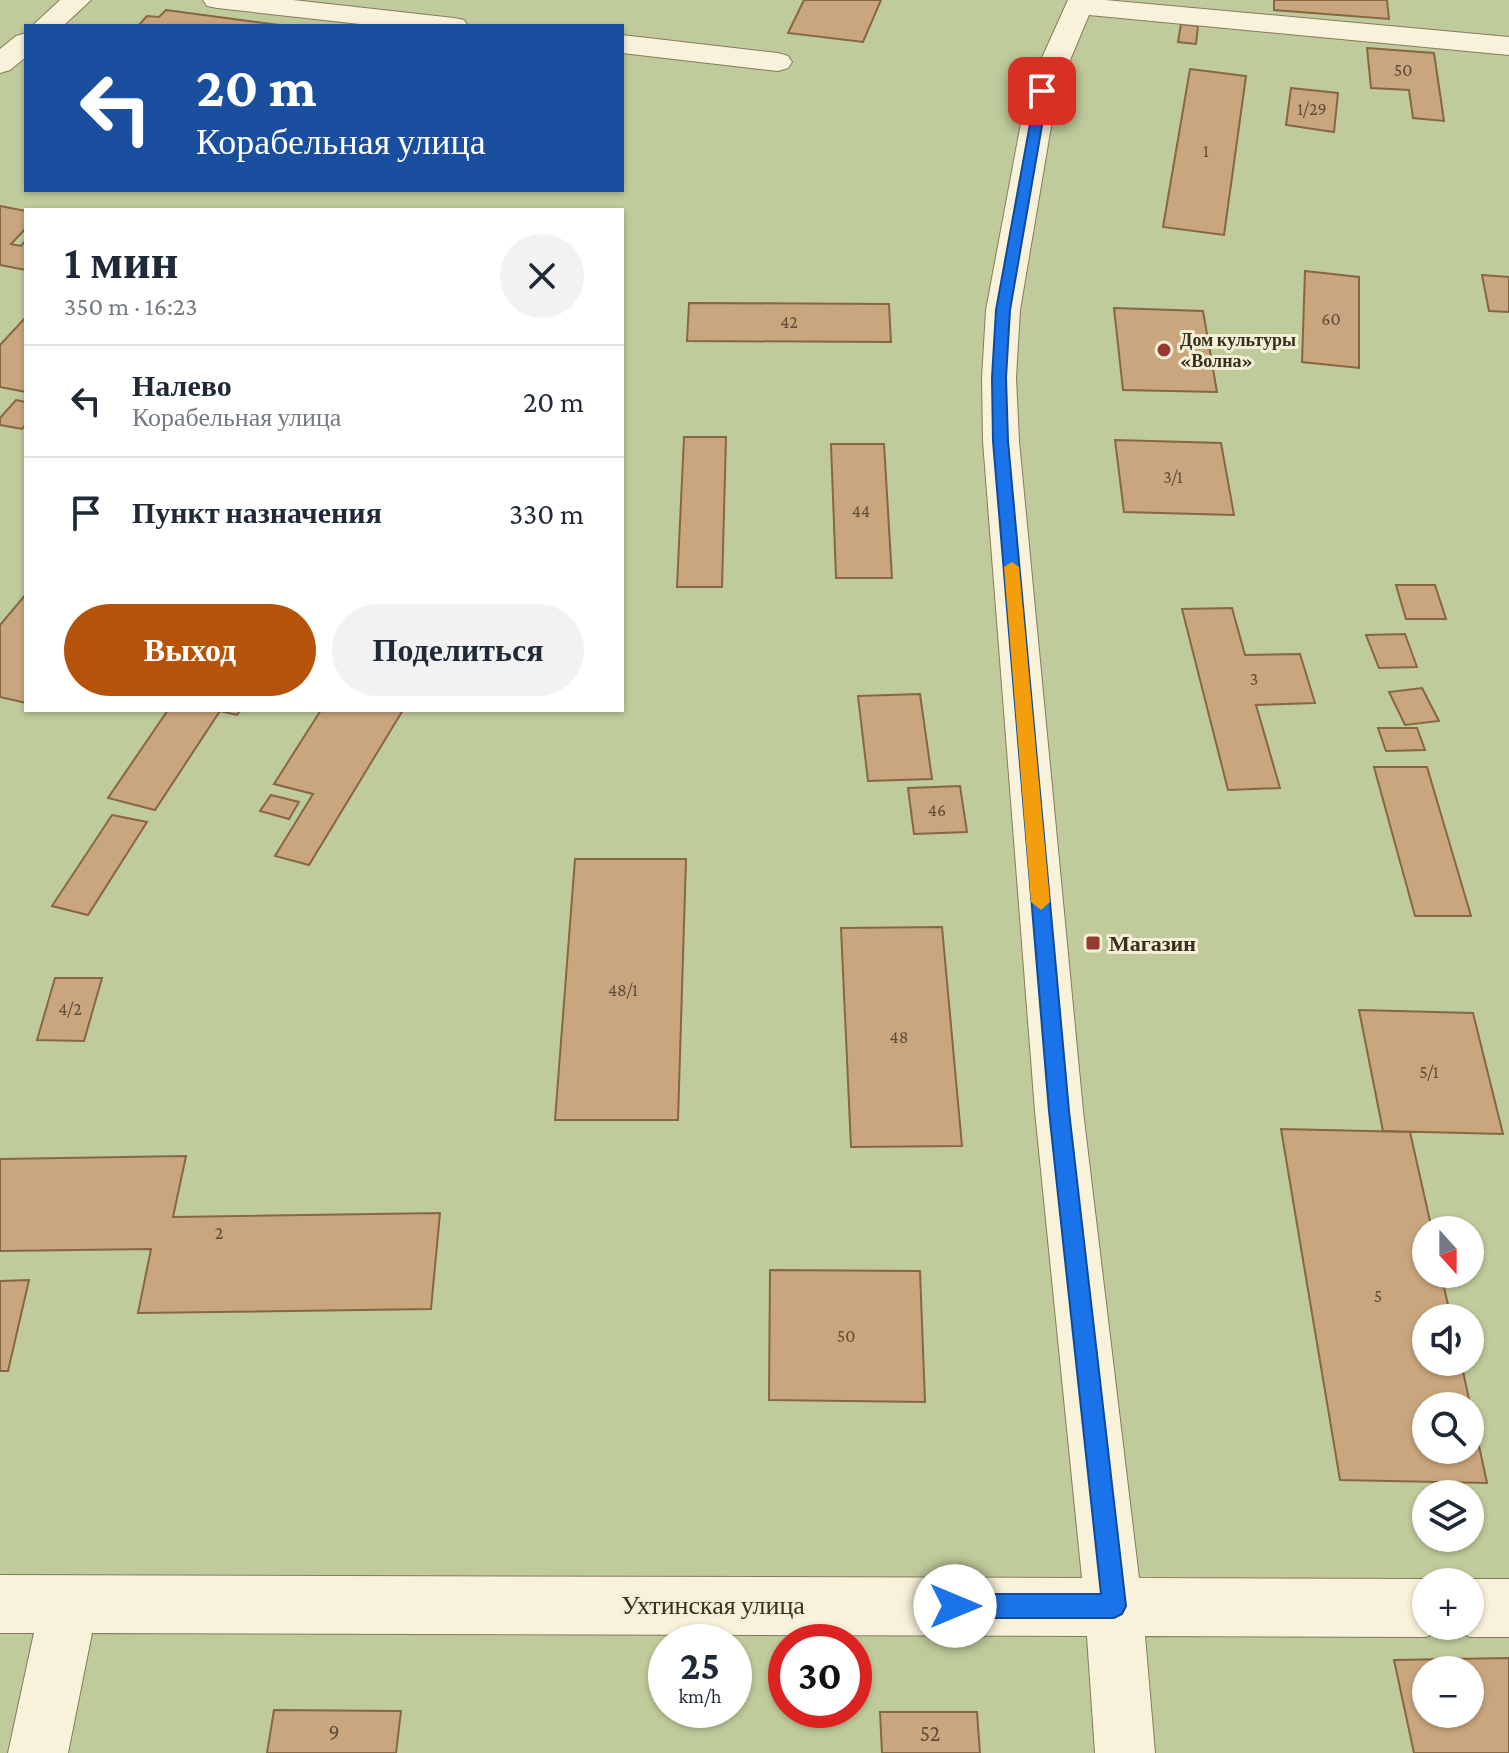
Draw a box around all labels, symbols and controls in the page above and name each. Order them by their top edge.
icon: left [64,56,168,160]
text: 20 m [196,56,317,118]
pin [1008,57,1076,125]
house number: 50 [1394,60,1412,80]
icon: arrive [1020,69,1064,113]
house number: 1/29 [1297,99,1327,119]
text: Корабельная улица [196,122,486,162]
house number: 1 [1203,141,1209,161]
button: close [500,234,584,318]
text: 1 мин [64,235,178,288]
text: 350 m · 16:23 [64,292,198,321]
house number: 60 [1321,309,1341,329]
house number: 42 [780,312,798,332]
place label: Дом культуры «Волна» [1180,330,1296,371]
marker: Дом культуры «Волна» [1155,341,1173,359]
text: Налево [132,369,232,402]
icon: left [64,379,108,423]
text: 20 m [523,385,584,418]
text: Корабельная улица [132,403,341,432]
house number: 3/1 [1163,467,1183,487]
icon: arrive [64,491,108,535]
text: Пункт назначения [132,496,382,529]
text: 330 m [509,497,584,530]
house number: 44 [852,501,870,521]
button: Выход [64,604,316,696]
button: Поделиться [332,604,584,696]
house number: 3 [1250,669,1258,689]
house number: 46 [928,800,946,820]
place label: Магазин [1109,931,1196,956]
marker: Магазин [1084,934,1102,952]
house number: 48/1 [608,980,638,1000]
house number: 4/2 [58,999,82,1019]
house number: 48 [890,1027,908,1047]
house number: 5/1 [1419,1062,1439,1082]
north arrow [1412,1216,1484,1288]
map controls [1412,1216,1484,1728]
house number: 2 [215,1223,223,1243]
house number: 5 [1374,1286,1382,1306]
button: sound [1412,1304,1484,1376]
house number: 50 [837,1326,855,1346]
button: search [1412,1392,1484,1464]
button: layers [1412,1480,1484,1552]
position arrow [913,1564,997,1648]
button: + [1412,1568,1484,1640]
street label: Ухтинская улица [621,1591,805,1620]
speed limit sign: 30 [768,1624,872,1728]
text: 25 [680,1643,720,1688]
button: − [1412,1656,1484,1728]
text: km/h [678,1685,722,1707]
house number: 9 [328,1720,340,1745]
house number: 52 [920,1721,940,1746]

